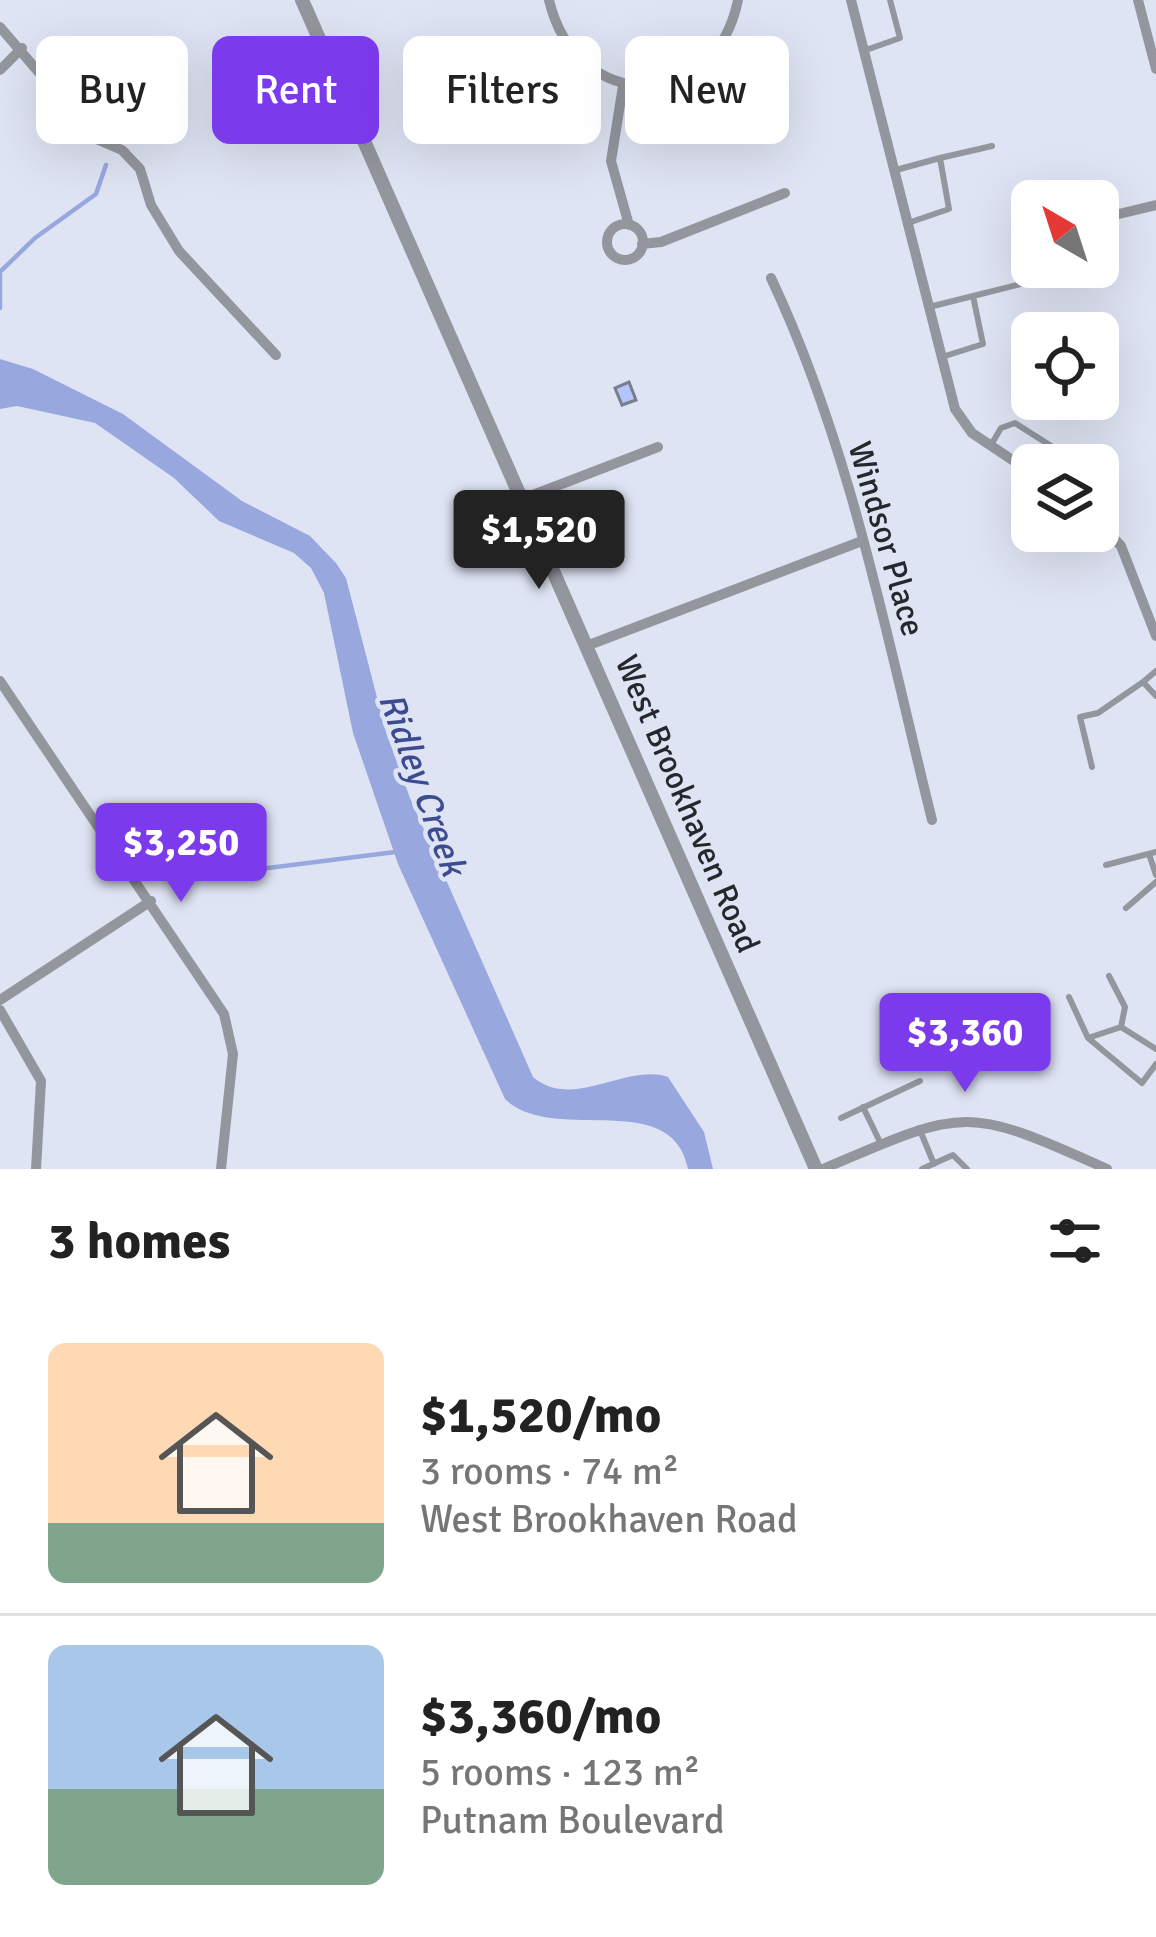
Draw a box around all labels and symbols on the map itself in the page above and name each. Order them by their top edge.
north arrow [1011,180,1119,288]
street label: Windsor Place [839,437,933,641]
pin: $1,520 [441,490,637,592]
street label: West Brookhaven Road [606,649,768,959]
water label: Ridley Creek [368,686,477,884]
pin: $3,250 [83,803,279,905]
pin: $3,360 [867,993,1063,1095]

